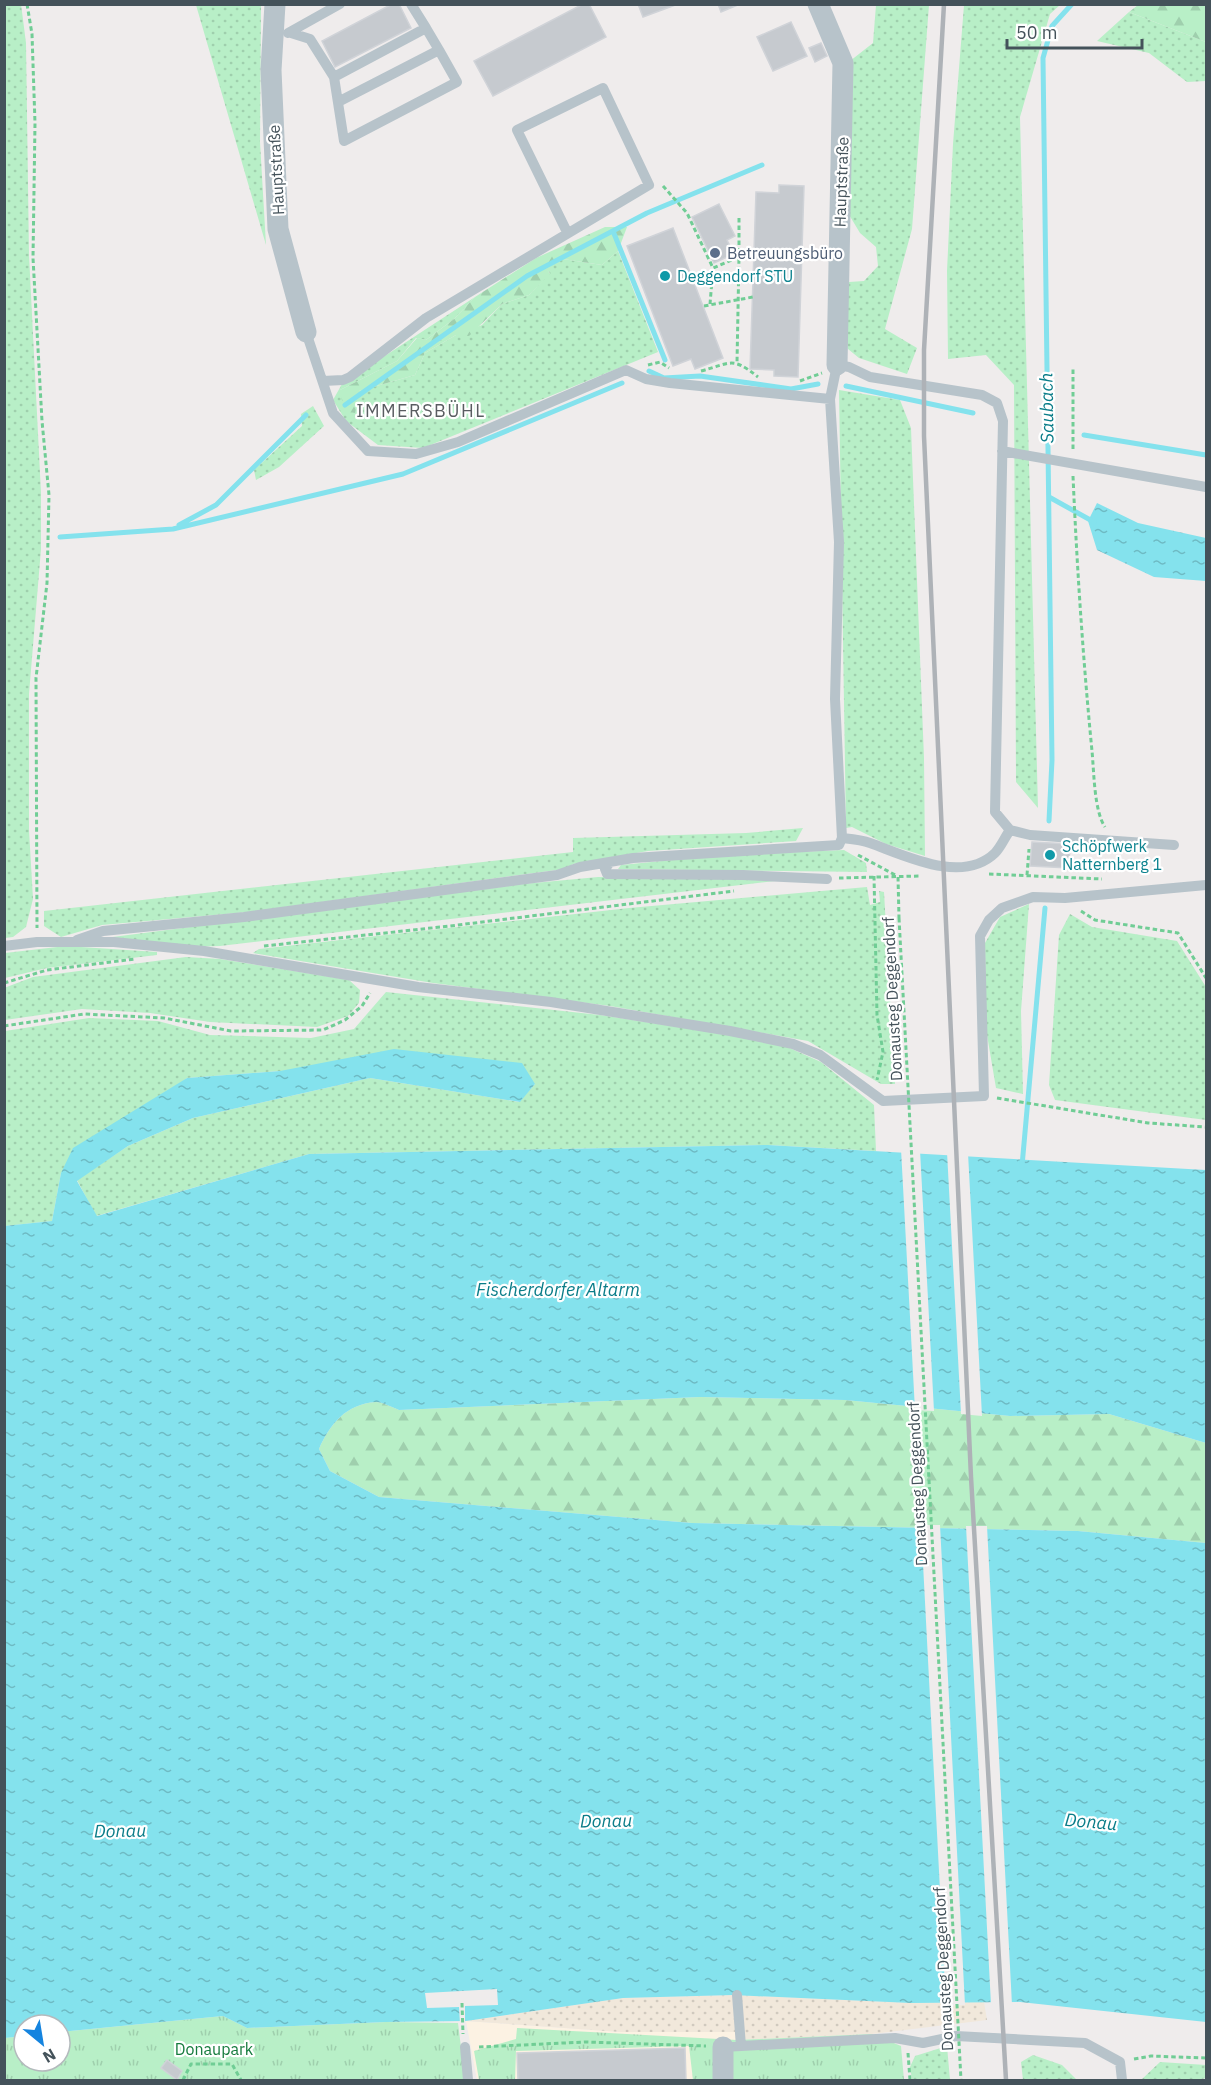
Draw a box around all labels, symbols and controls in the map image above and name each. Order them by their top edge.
scale bar [1007,12,1142,50]
text: 50 m [1016,21,1058,44]
street label: Hauptstraße [264,124,288,216]
street label: Hauptstraße [829,136,853,228]
place label: Betreuungsbüro [727,243,843,263]
marker: Betreuungsbüro [708,246,722,260]
place label: Deggendorf STU [677,266,793,286]
marker: Deggendorf STU [658,269,672,283]
water label: Saubach [1034,372,1059,444]
district label: IMMERSBÜHL [356,399,486,422]
place label: Schöpfwerk Natternberg 1 [1062,836,1162,874]
marker: Schöpfwerk Natternberg 1 [1043,848,1057,862]
street label: Donausteg Deggendorf [878,916,906,1082]
water label: Fischerdorfer Altarm [476,1278,640,1301]
street label: Donausteg Deggendorf [903,1401,931,1567]
water label: Donau [1064,1808,1118,1835]
water label: Donau [580,1809,632,1832]
water label: Donau [94,1819,146,1842]
street label: Donausteg Deggendorf [929,1886,957,2052]
north arrow [12,2013,72,2073]
park label: Donaupark [175,2039,254,2059]
text: N [39,2044,60,2068]

